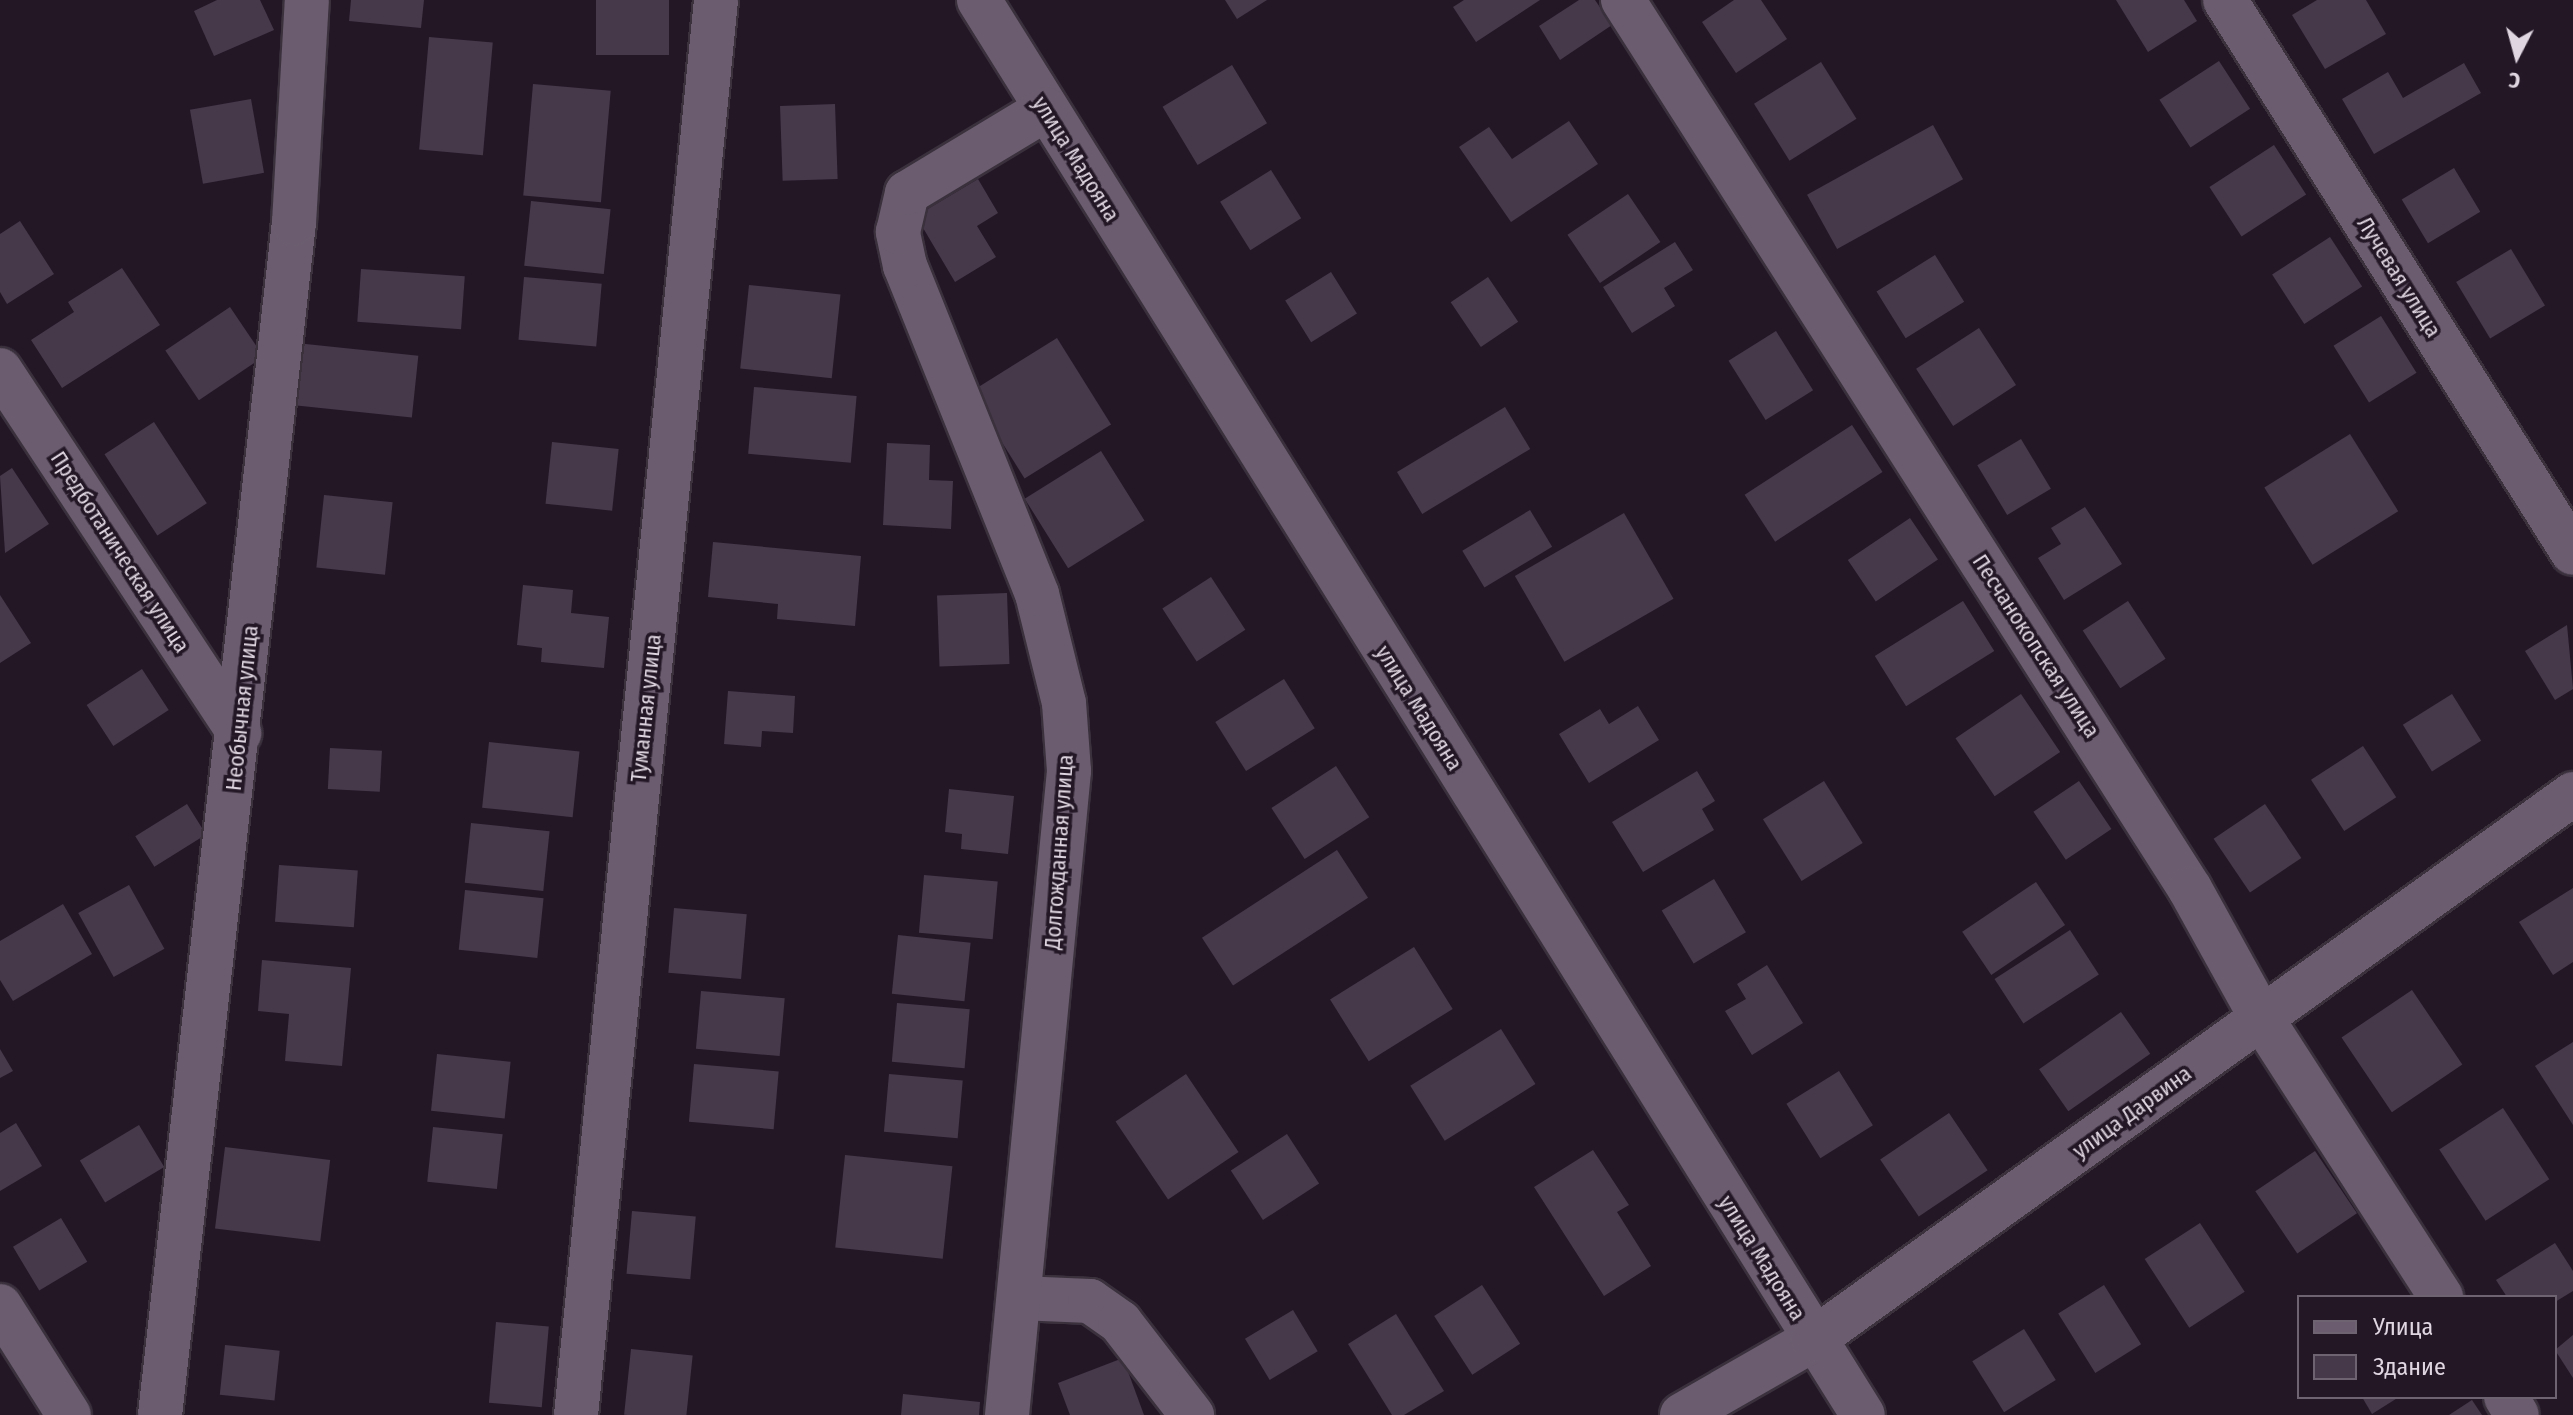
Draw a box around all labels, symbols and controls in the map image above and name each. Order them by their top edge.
north arrow [2477,16,2557,96]
text: С [2507,66,2522,94]
street label: улица Мадояна [1027,92,1125,226]
street label: Лучевая улица [2351,212,2447,342]
street label: Предботаническая улица [45,446,195,658]
street label: Песчанокопская улица [1967,549,2105,743]
street label: Необычная улица [220,624,264,792]
street label: Туманная улица [625,633,667,783]
street label: улица Мадояна [1370,641,1468,775]
street label: Долгожданная улица [1039,754,1079,950]
street label: улица Дарвина [2067,1060,2197,1164]
street label: улица Мадояна [1713,1191,1811,1325]
legend [2297,1295,2557,1399]
text: Улица [2373,1313,2433,1341]
text: Здание [2373,1353,2446,1381]

